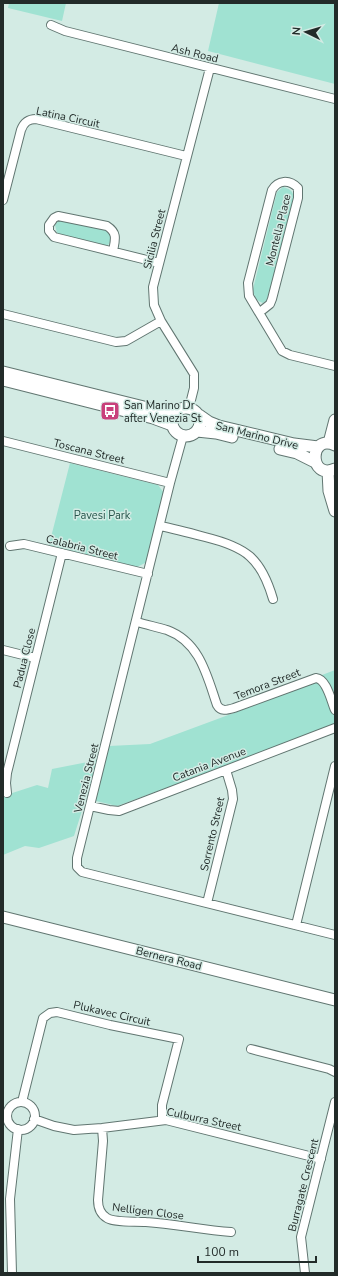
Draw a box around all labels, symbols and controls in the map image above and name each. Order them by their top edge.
north arrow [286,12,326,52]
text: N [289,26,304,36]
street label: Ash Road [170,40,220,67]
street label: Latina Circuit [35,103,101,132]
street label: Montella Place [262,193,295,268]
street label: Sicilia Street [140,207,169,271]
place label: San Marino Dr after Venezia St [124,398,202,426]
bus stop icon: San Marino Dr after Venezia St [99,400,121,422]
street label: San Marino Drive [214,418,300,453]
street label: Toscana Street [52,435,126,468]
park label: Pavesi Park [74,508,131,523]
street label: Calabria Street [44,531,120,564]
street label: Padua Close [10,626,39,690]
street label: Temora Street [232,665,303,704]
street label: Venezia Street [70,742,102,815]
street label: Catania Avenue [170,744,248,785]
street label: Sorrento Street [197,795,228,873]
street label: Bernera Road [134,943,203,974]
street label: Plukavec Circuit [72,997,152,1030]
street label: Culburra Street [165,1104,243,1135]
street label: Burragate Crescent [285,1137,322,1233]
street label: Nelligen Close [111,1200,185,1223]
scale bar [198,1238,316,1264]
text: 100 m [204,1244,239,1260]

